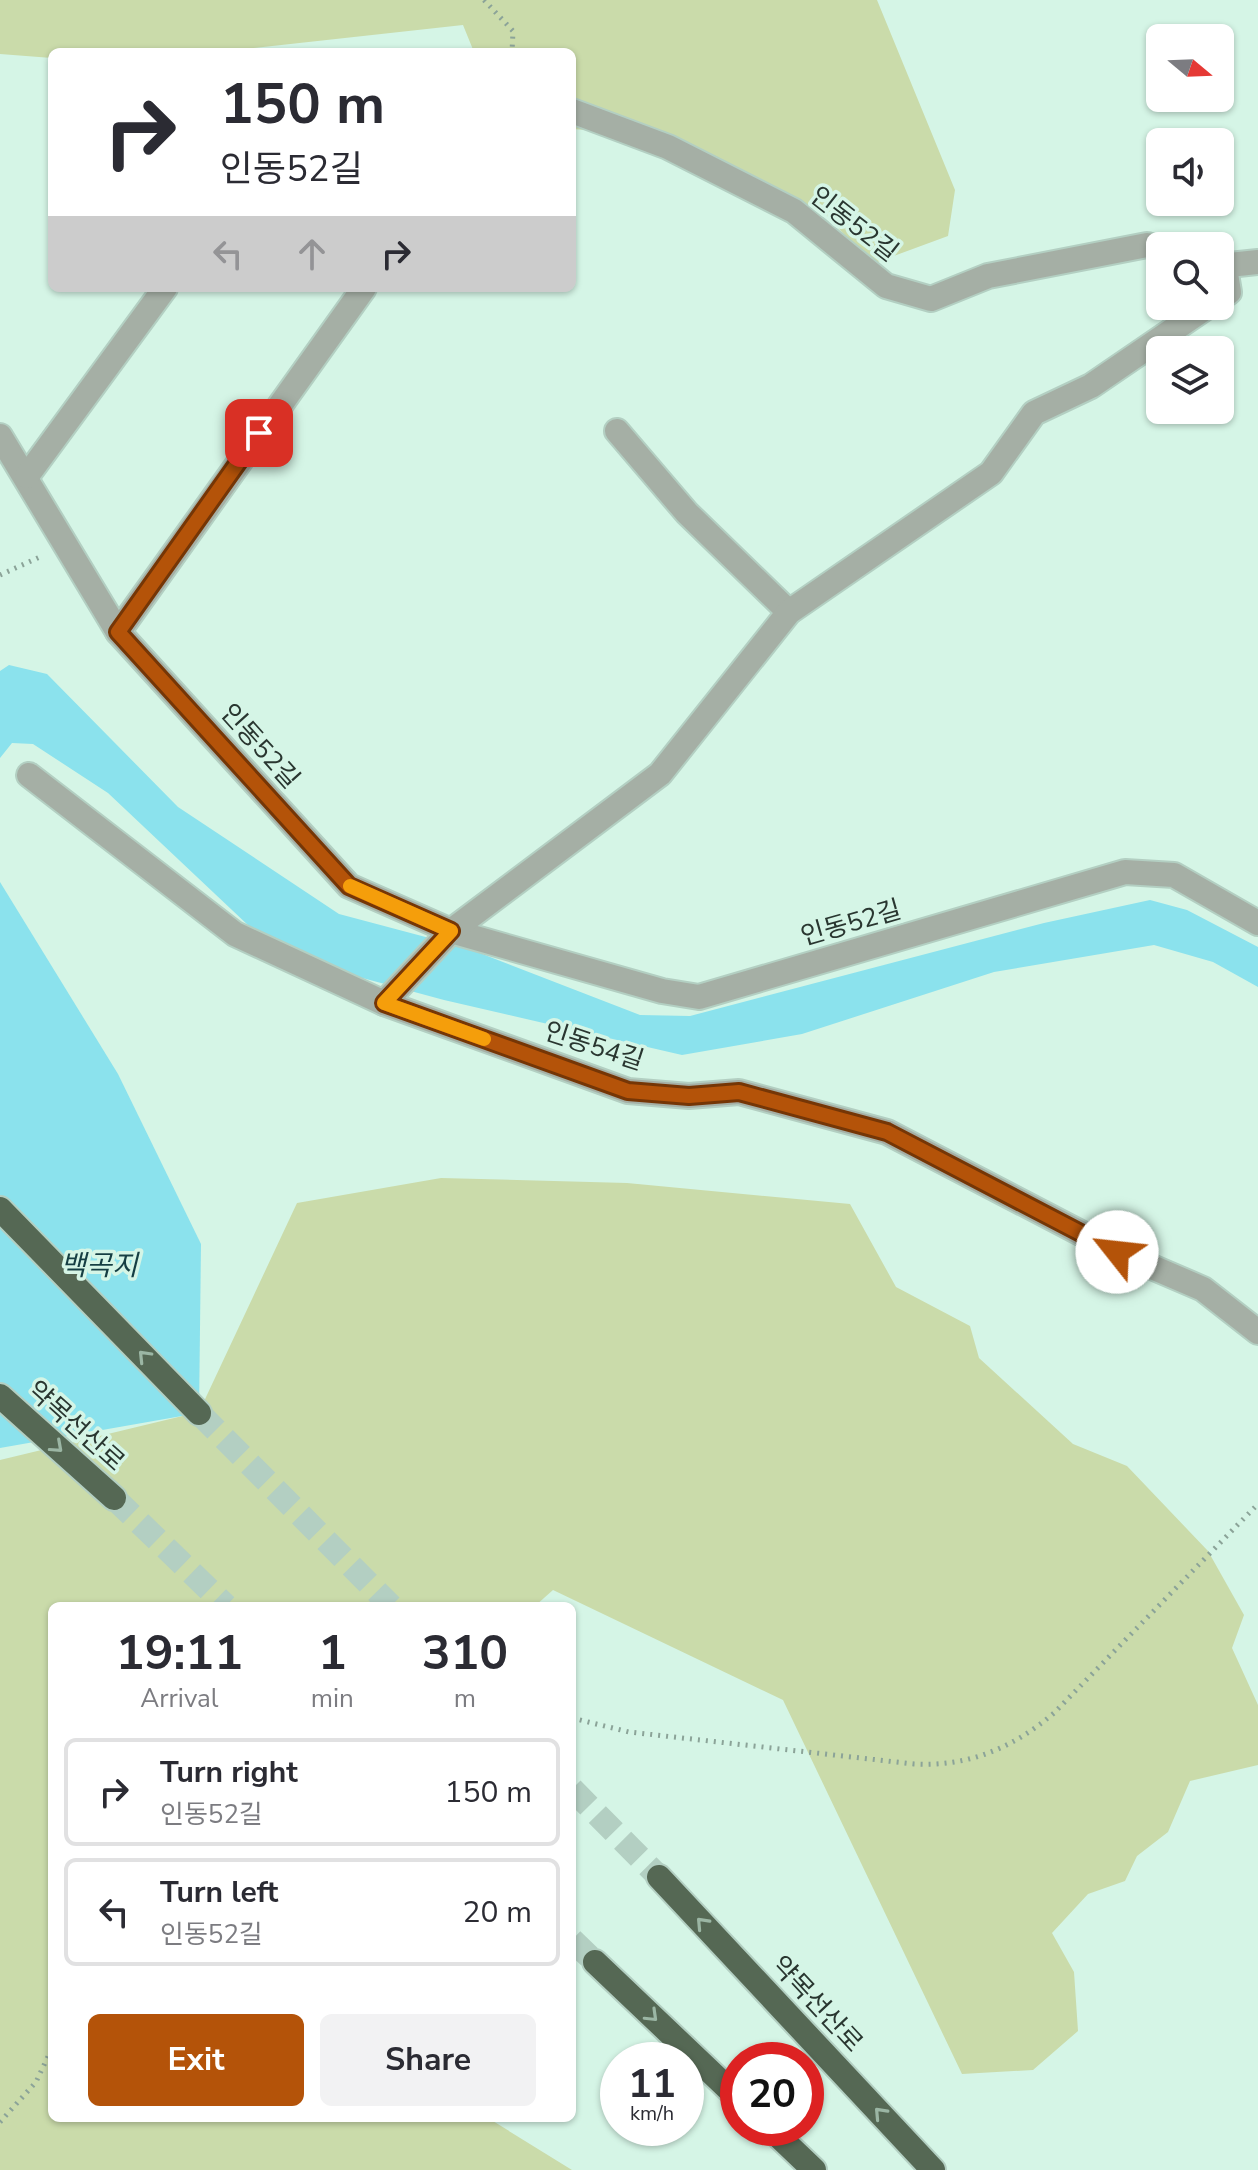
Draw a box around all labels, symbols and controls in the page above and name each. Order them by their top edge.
north arrow [1146,24,1234,112]
map controls [1146,24,1234,424]
text: 150 m [220,66,385,143]
icon: right [88,80,192,184]
button: sound [1146,128,1234,216]
text: 인동52길 [220,145,363,194]
street label: 인동52길 [803,179,905,269]
icon: left [206,232,250,276]
icon: ahead [290,232,334,276]
icon: right [374,232,418,276]
button: search [1146,232,1234,320]
button: layers [1146,336,1234,424]
pin [225,399,293,467]
icon: arrive [237,411,281,455]
street label: 인동52길 [213,696,307,796]
street label: 인동52길 [797,892,905,954]
street label: 인동54길 [540,1013,648,1079]
position arrow [1075,1210,1159,1294]
water label: 백곡지 [60,1247,140,1285]
one-way arrow [140,1351,154,1366]
street label: 약목선산로 [20,1373,132,1479]
one-way arrow [48,1438,62,1452]
text: 19:11 [116,1620,243,1686]
text: 1 [318,1620,347,1686]
text: 310 [422,1620,508,1686]
text: Arrival [140,1681,219,1716]
text: min [311,1681,354,1716]
text: m [454,1681,476,1716]
text: Turn right [160,1752,298,1793]
icon: right [92,1770,136,1814]
text: 150 m [445,1772,532,1813]
text: 인동52길 [160,1797,263,1832]
text: Turn left [160,1872,278,1913]
icon: left [92,1890,136,1934]
text: 20 m [463,1892,532,1933]
text: 인동52길 [160,1917,263,1952]
one-way arrow [697,1918,712,1932]
street label: 약목선산로 [763,1948,871,2060]
one-way arrow [642,2006,657,2020]
button: Exit [88,2014,304,2106]
button: Share [320,2014,536,2106]
speed limit sign: 20 [720,2042,824,2146]
text: 11 [628,2057,676,2111]
text: km/h [630,2100,674,2127]
one-way arrow [874,2108,889,2122]

